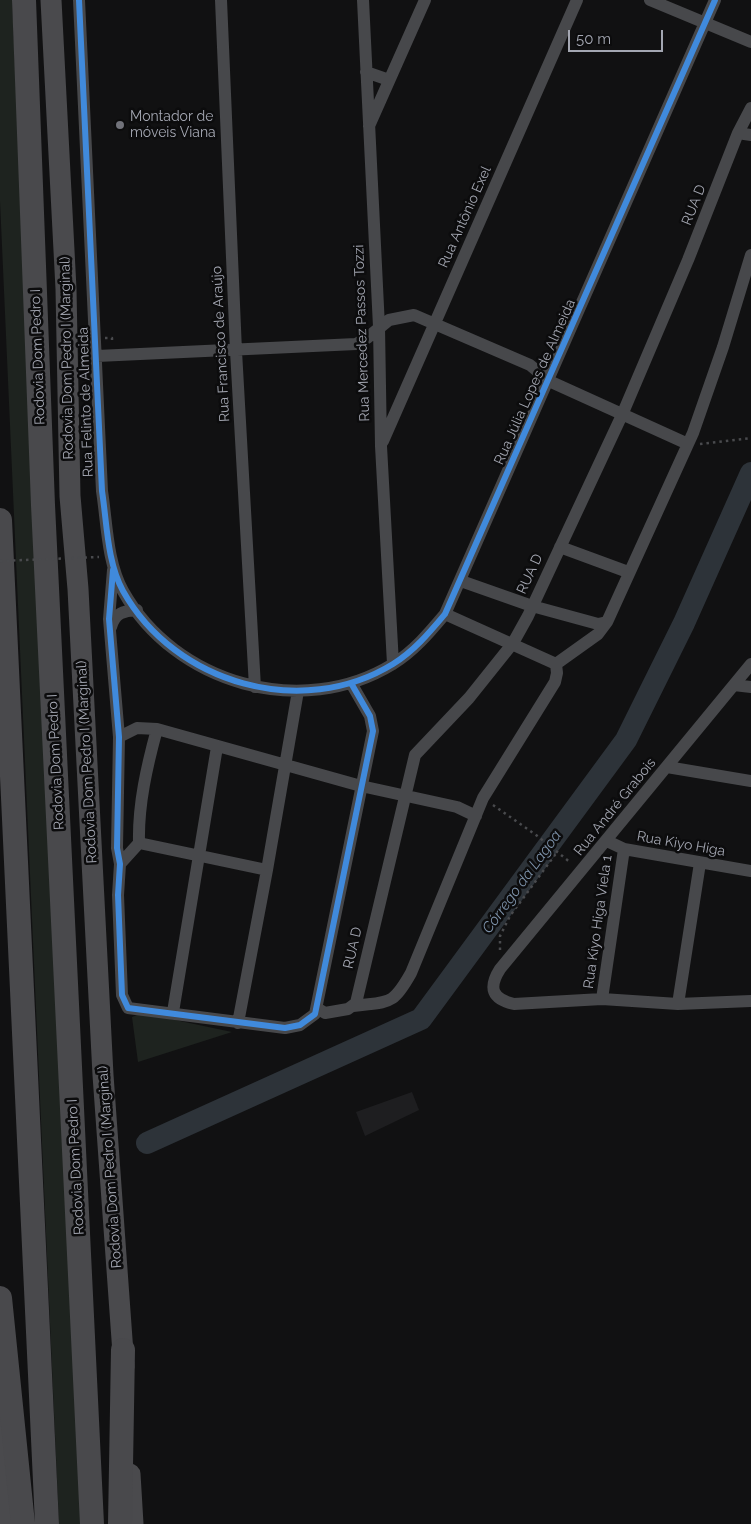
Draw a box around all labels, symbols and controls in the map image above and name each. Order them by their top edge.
scale bar [571,20,666,52]
text: 50 m [576,30,611,48]
place label: Montador de móveis Viana [130,109,216,142]
marker: Montador de móveis Viana [114,119,126,131]
street label: Rua Antônio Exel [435,164,495,270]
street label: RUA D [678,182,710,228]
street label: Rua Mercedez Passos Tozzi [351,244,373,422]
street label: Rodovia Dom Pedro I (Marginal) [57,256,77,460]
street label: Rua Francisco de Araújo [209,266,233,422]
street label: Rodovia Dom Pedro I [27,289,49,425]
street label: Rua Júlia Lopes de Almeida [491,297,579,467]
street label: Rua Felinto de Almeida [75,327,97,477]
street label: RUA D [513,551,547,597]
street label: Rodovia Dom Pedro I (Marginal) [73,660,101,864]
street label: Rodovia Dom Pedro I [44,694,68,830]
street label: Rua André Grabois [570,755,660,859]
water label: Córrego da Lagoa [479,827,565,937]
street label: Rua Kiyo Higa [635,828,727,860]
street label: Rua Kiyo Higa Viela 1 [580,854,616,990]
street label: RUA D [340,925,366,971]
street label: Rodovia Dom Pedro I (Marginal) [95,1065,125,1269]
street label: Rodovia Dom Pedro I [64,1099,88,1235]

